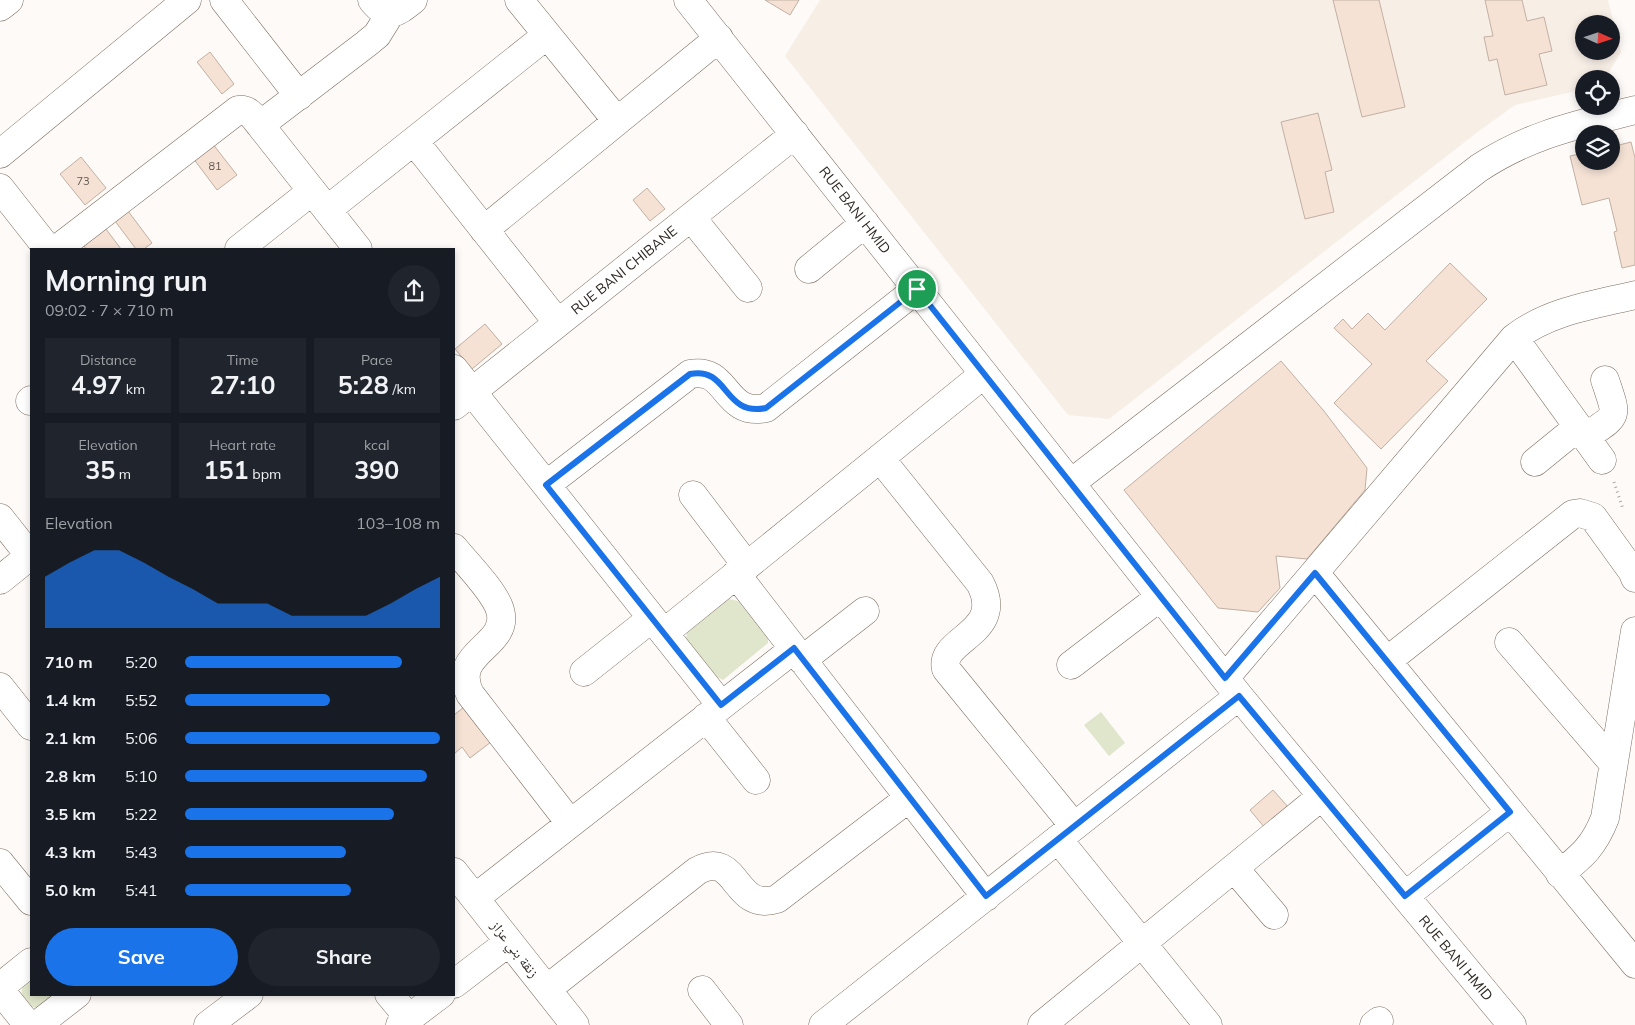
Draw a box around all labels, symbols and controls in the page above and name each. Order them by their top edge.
north arrow [1575,15,1620,60]
map controls [1575,15,1620,170]
button: locate [1575,70,1620,115]
button: layers [1575,125,1620,170]
house number: 81 [208,159,222,173]
street label: RUE BANI HMID [815,163,895,257]
house number: 73 [76,174,90,188]
street label: RUE BANI CHIBANE [567,222,681,318]
text: Morning run [45,263,208,298]
button: share [388,265,440,317]
pin [896,268,938,310]
icon: arrive [903,275,931,303]
text: 09:02 · 7 × 710 m [45,300,174,320]
text: Distance [80,351,136,369]
text: Time [227,351,258,369]
text: Pace [361,351,393,369]
text: 4.97 [71,369,122,400]
text: 27:10 [209,369,276,400]
text: 5:28 [338,369,389,400]
text: km [122,380,145,398]
text: /km [389,380,416,398]
text: Elevation [79,436,138,454]
text: Heart rate [209,436,276,454]
text: kcal [364,436,390,454]
text: 35 [85,454,115,485]
text: 151 [204,454,249,485]
text: 390 [354,454,399,485]
text: m [115,465,131,483]
text: bpm [249,465,281,483]
text: Elevation [45,513,113,533]
text: 103–108 m [356,513,440,533]
text: 710 m [45,652,93,672]
text: 5:20 [125,652,157,672]
text: 1.4 km [45,690,96,710]
text: 5:52 [125,690,157,710]
text: 2.1 km [45,728,96,748]
text: 5:06 [125,728,157,748]
text: 2.8 km [45,766,96,786]
text: 5:10 [125,766,157,786]
text: 3.5 km [45,804,96,824]
text: 5:22 [125,804,157,824]
text: 4.3 km [45,842,96,862]
text: 5:43 [125,842,157,862]
text: 5.0 km [45,880,96,900]
text: 5:41 [125,880,157,900]
street label: RUE BANI HMID [1415,912,1497,1004]
street label: زنقة بني عزاز [485,916,543,983]
button: Save [45,928,238,986]
button: Share [248,928,440,986]

